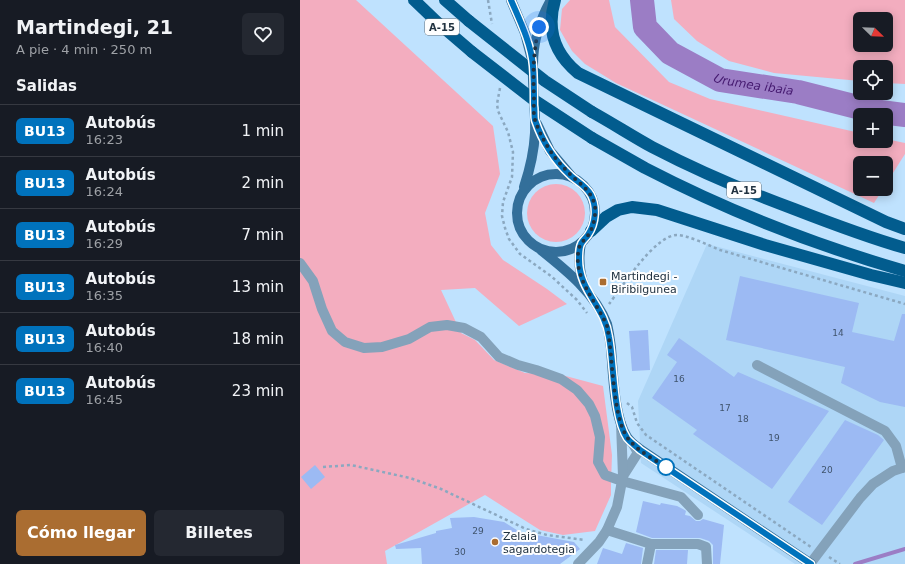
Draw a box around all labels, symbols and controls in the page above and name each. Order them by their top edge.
north arrow [853,12,893,52]
map controls [853,12,893,196]
button: heart [242,13,284,55]
text: Martindegi, 21 [16,16,173,38]
your location [529,17,549,37]
road number: A-15 [425,19,459,35]
text: A pie · 4 min · 250 m [16,42,152,57]
button: locate [853,60,893,100]
water label: Urumea ibaia [711,71,794,98]
text: Salidas [16,77,77,95]
button: + [853,108,893,148]
text: Autobús [86,114,156,132]
text: 1 min [241,122,284,140]
text: BU13 [24,123,66,139]
text: 16:23 [86,132,123,147]
button: − [853,156,893,196]
text: Autobús [86,166,156,184]
text: 2 min [241,174,284,192]
text: BU13 [24,175,66,191]
road number: A-15 [727,182,761,198]
text: 16:24 [86,184,123,199]
text: Autobús [86,218,156,236]
text: 7 min [241,226,284,244]
text: BU13 [24,227,66,243]
text: 16:29 [86,236,123,251]
text: Autobús [86,270,156,288]
place label: Martindegi - Biribilgunea [611,270,677,296]
marker: Martindegi - Biribilgunea [598,277,608,287]
text: 13 min [232,278,284,296]
text: BU13 [24,279,66,295]
text: 16:35 [86,288,123,303]
text: Autobús [86,322,156,340]
house number: 14 [832,328,844,338]
text: 18 min [232,330,284,348]
text: BU13 [24,331,66,347]
text: 16:40 [86,340,123,355]
text: Autobús [86,374,156,392]
house number: 16 [673,374,685,384]
text: 23 min [232,382,284,400]
text: BU13 [24,383,66,399]
text: 16:45 [86,392,123,407]
house number: 17 [719,403,731,413]
house number: 18 [737,414,749,424]
house number: 19 [768,433,780,443]
unlabelled marker [657,458,675,476]
house number: 20 [821,465,833,475]
button: Cómo llegar [16,510,146,556]
button: Billetes [154,510,284,556]
house number: 29 [472,526,484,536]
place label: Zelaia sagardotegia [503,530,575,556]
marker: Zelaia sagardotegia [490,537,500,547]
house number: 30 [454,547,466,557]

